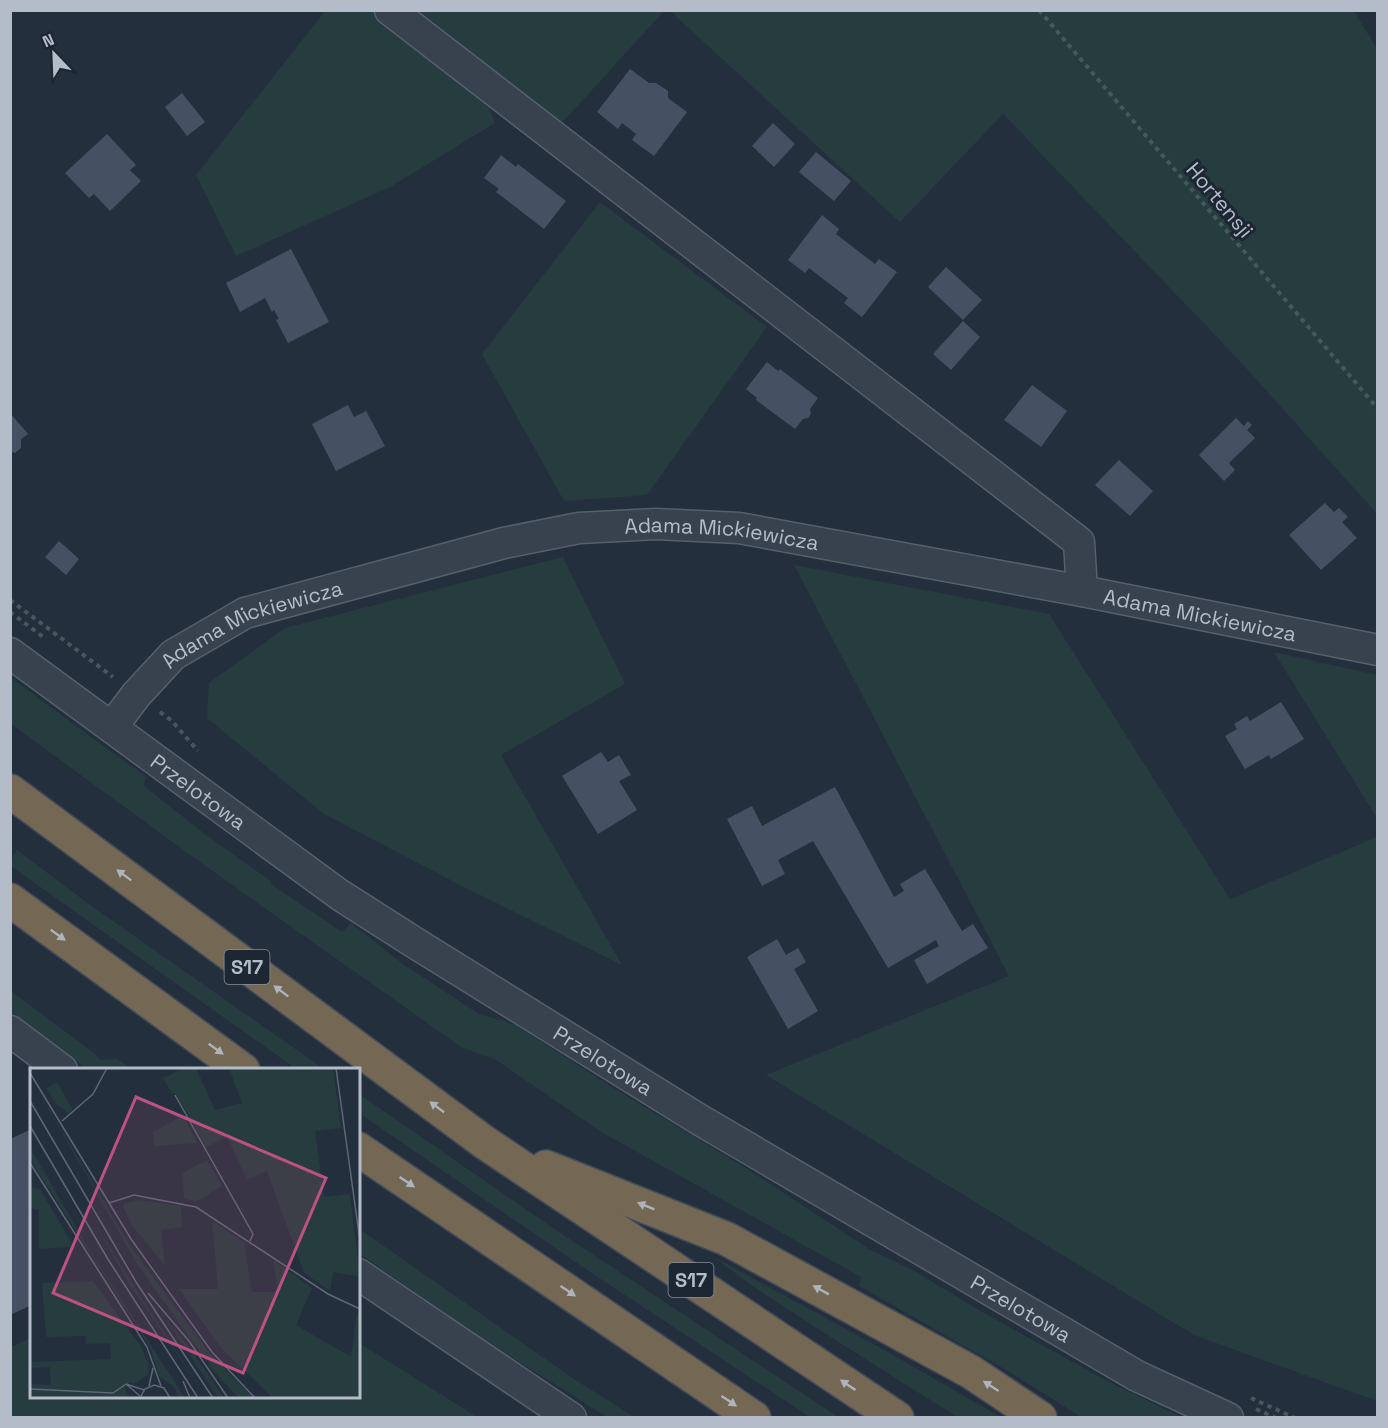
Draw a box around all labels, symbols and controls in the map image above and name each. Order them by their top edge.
north arrow [24,24,84,84]
text: N [39,29,57,52]
street label: Hortensji [1181,157,1259,243]
street label: Adama Mickiewicza [624,510,821,556]
street label: Adama Mickiewicza [155,574,345,673]
street label: Adama Mickiewicza [1101,582,1299,647]
street label: Przelotowa [146,747,252,835]
one-way arrow [116,869,132,881]
one-way arrow [50,928,65,940]
road number: S17 [224,950,270,984]
one-way arrow [273,986,288,998]
street label: Przelotowa [549,1019,658,1101]
one-way arrow [208,1043,223,1055]
inset map [30,1068,360,1398]
one-way arrow [430,1102,445,1114]
one-way arrow [399,1176,415,1187]
one-way arrow [636,1201,654,1211]
road number: S17 [668,1263,714,1297]
street label: Przelotowa [966,1268,1076,1348]
one-way arrow [560,1285,576,1296]
one-way arrow [812,1285,829,1295]
one-way arrow [841,1379,857,1391]
one-way arrow [983,1380,1000,1391]
one-way arrow [721,1395,737,1407]

